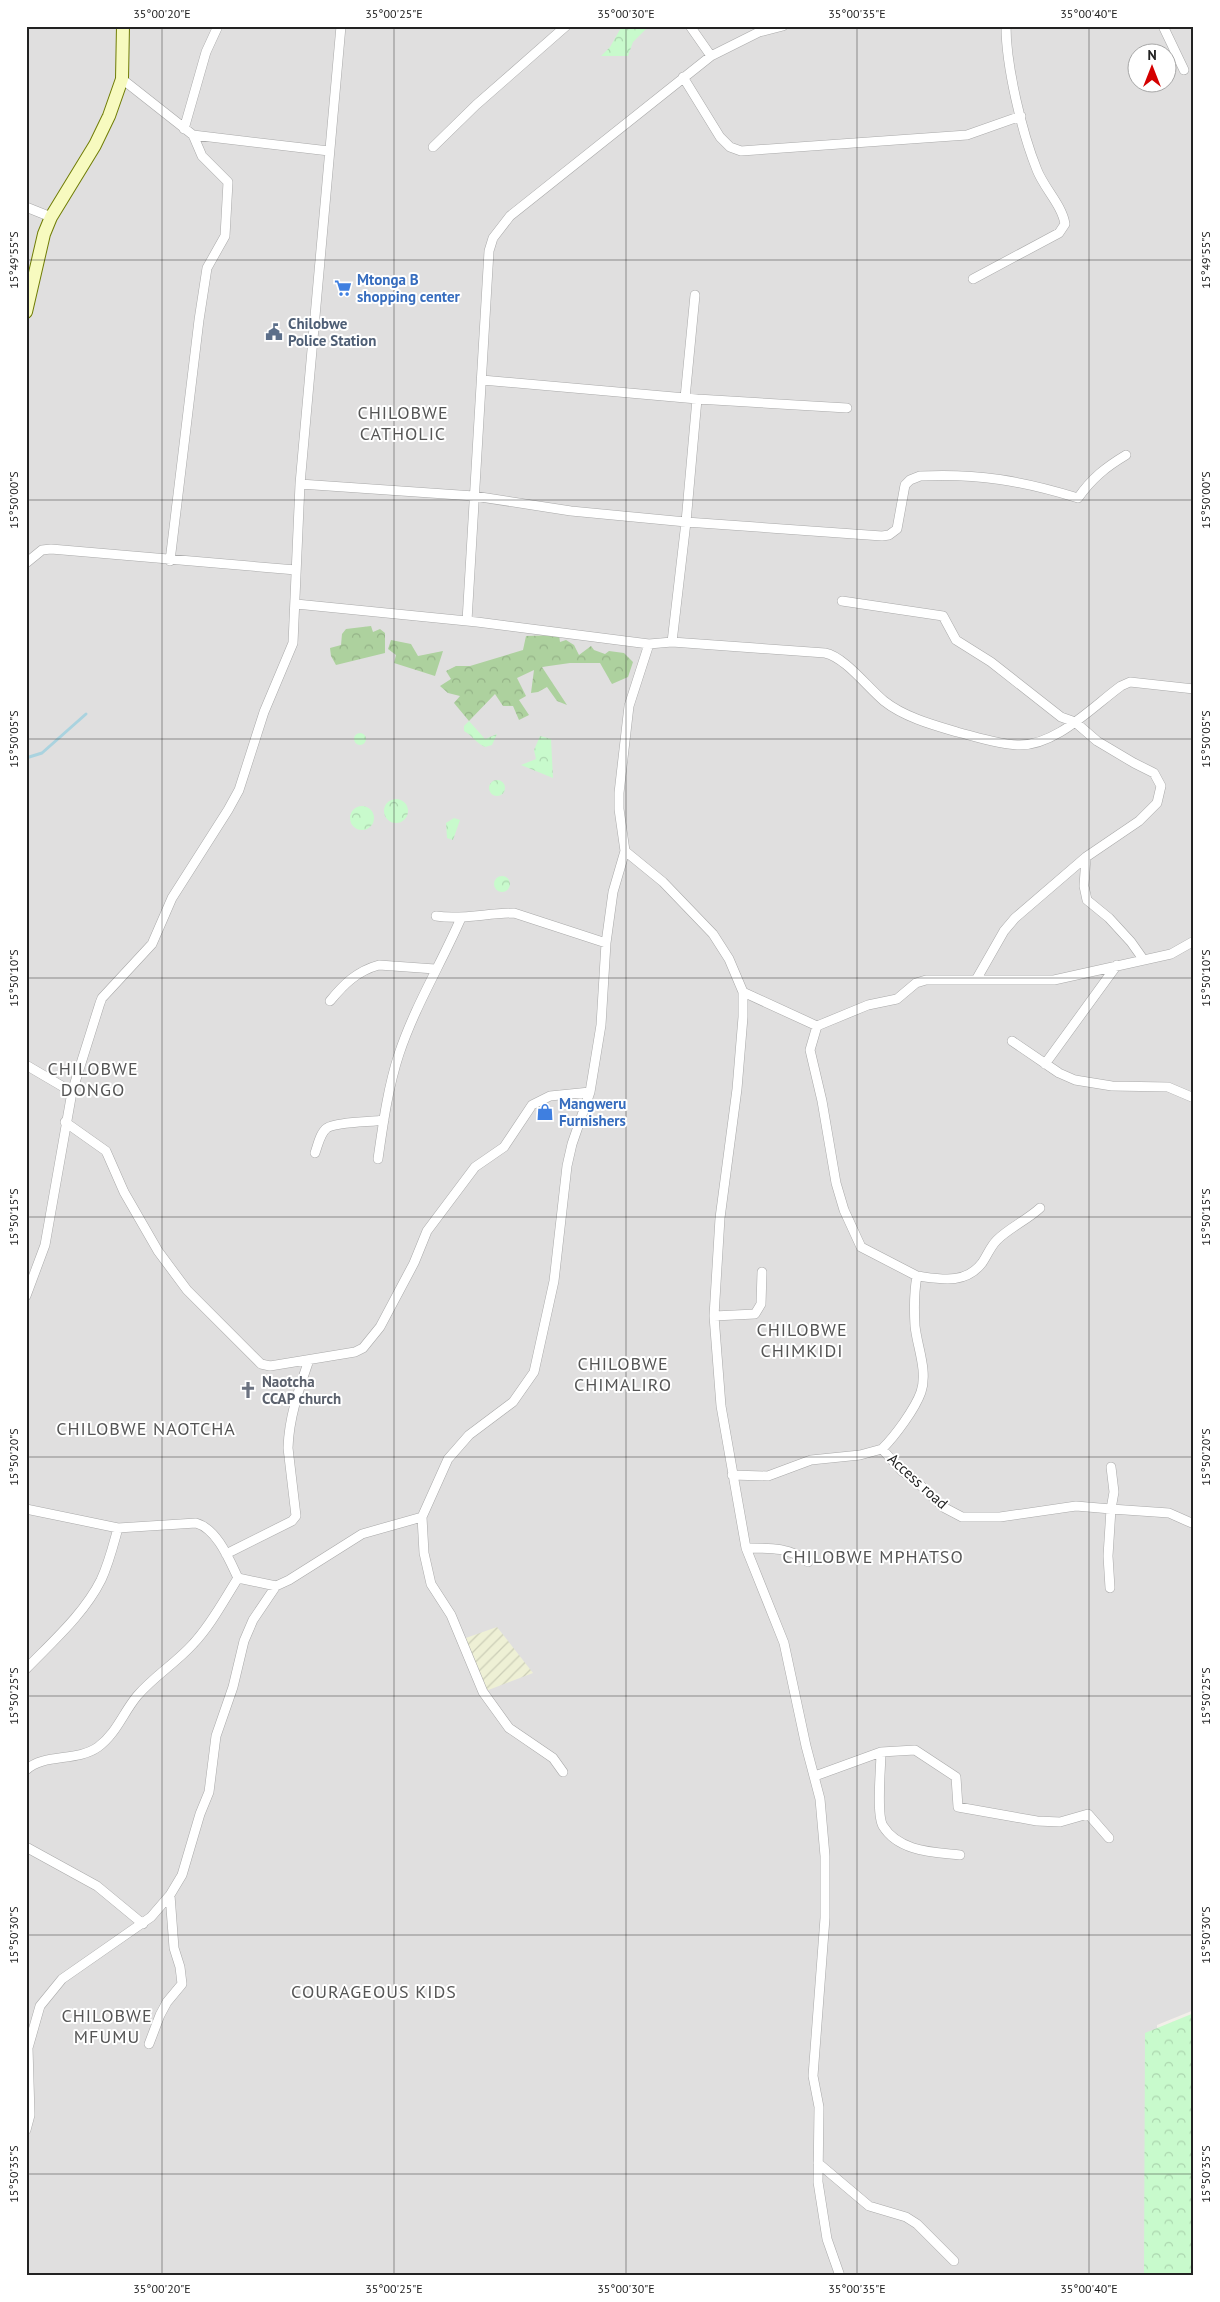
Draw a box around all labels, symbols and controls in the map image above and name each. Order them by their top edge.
text: 35°00'20"E [133,6,191,21]
text: 35°00'25"E [365,6,423,21]
text: 35°00'30"E [597,6,655,21]
text: 35°00'35"E [828,6,886,21]
text: 35°00'40"E [1060,6,1118,21]
north arrow [1128,42,1178,92]
text: N [1147,46,1157,64]
text: 15°49'55"S [6,231,21,289]
text: 15°49'55"S [1198,231,1213,289]
place label: Mtonga B shopping center [357,270,461,306]
supermarket icon: Mtonga B shopping center [333,278,353,298]
place label: Chilobwe Police Station [288,314,376,350]
public building icon: Chilobwe Police Station [264,322,284,342]
district label: CHILOBWE CATHOLIC [357,401,449,445]
text: 15°50'00"S [6,471,21,529]
text: 15°50'00"S [1198,471,1213,529]
text: 15°50'05"S [6,710,21,768]
text: 15°50'05"S [1198,710,1213,768]
text: 15°50'10"S [6,949,21,1007]
text: 15°50'10"S [1198,949,1213,1007]
district label: CHILOBWE DONGO [47,1057,139,1101]
place label: Mangweru Furnishers [559,1094,626,1130]
shop icon: Mangweru Furnishers [535,1102,555,1122]
text: 15°50'15"S [6,1188,21,1246]
text: 15°50'15"S [1198,1188,1213,1246]
district label: CHILOBWE CHIMKIDI [756,1318,848,1362]
district label: CHILOBWE CHIMALIRO [574,1352,672,1396]
place label: Naotcha CCAP church [262,1372,341,1408]
church icon: Naotcha CCAP church [238,1380,258,1400]
district label: CHILOBWE NAOTCHA [56,1417,236,1440]
text: 15°50'20"S [6,1428,21,1486]
text: 15°50'20"S [1198,1428,1213,1486]
street label: Access road [884,1449,952,1513]
district label: CHILOBWE MPHATSO [782,1545,964,1568]
text: 15°50'25"S [6,1667,21,1725]
text: 15°50'25"S [1198,1667,1213,1725]
text: 15°50'30"S [6,1906,21,1964]
text: 15°50'30"S [1198,1906,1213,1964]
district label: COURAGEOUS KIDS [291,1980,457,2003]
district label: CHILOBWE MFUMU [61,2004,153,2048]
text: 15°50'35"S [6,2145,21,2203]
text: 15°50'35"S [1198,2145,1213,2203]
text: 35°00'20"E [133,2281,191,2296]
text: 35°00'25"E [365,2281,423,2296]
text: 35°00'30"E [597,2281,655,2296]
text: 35°00'35"E [828,2281,886,2296]
text: 35°00'40"E [1060,2281,1118,2296]

